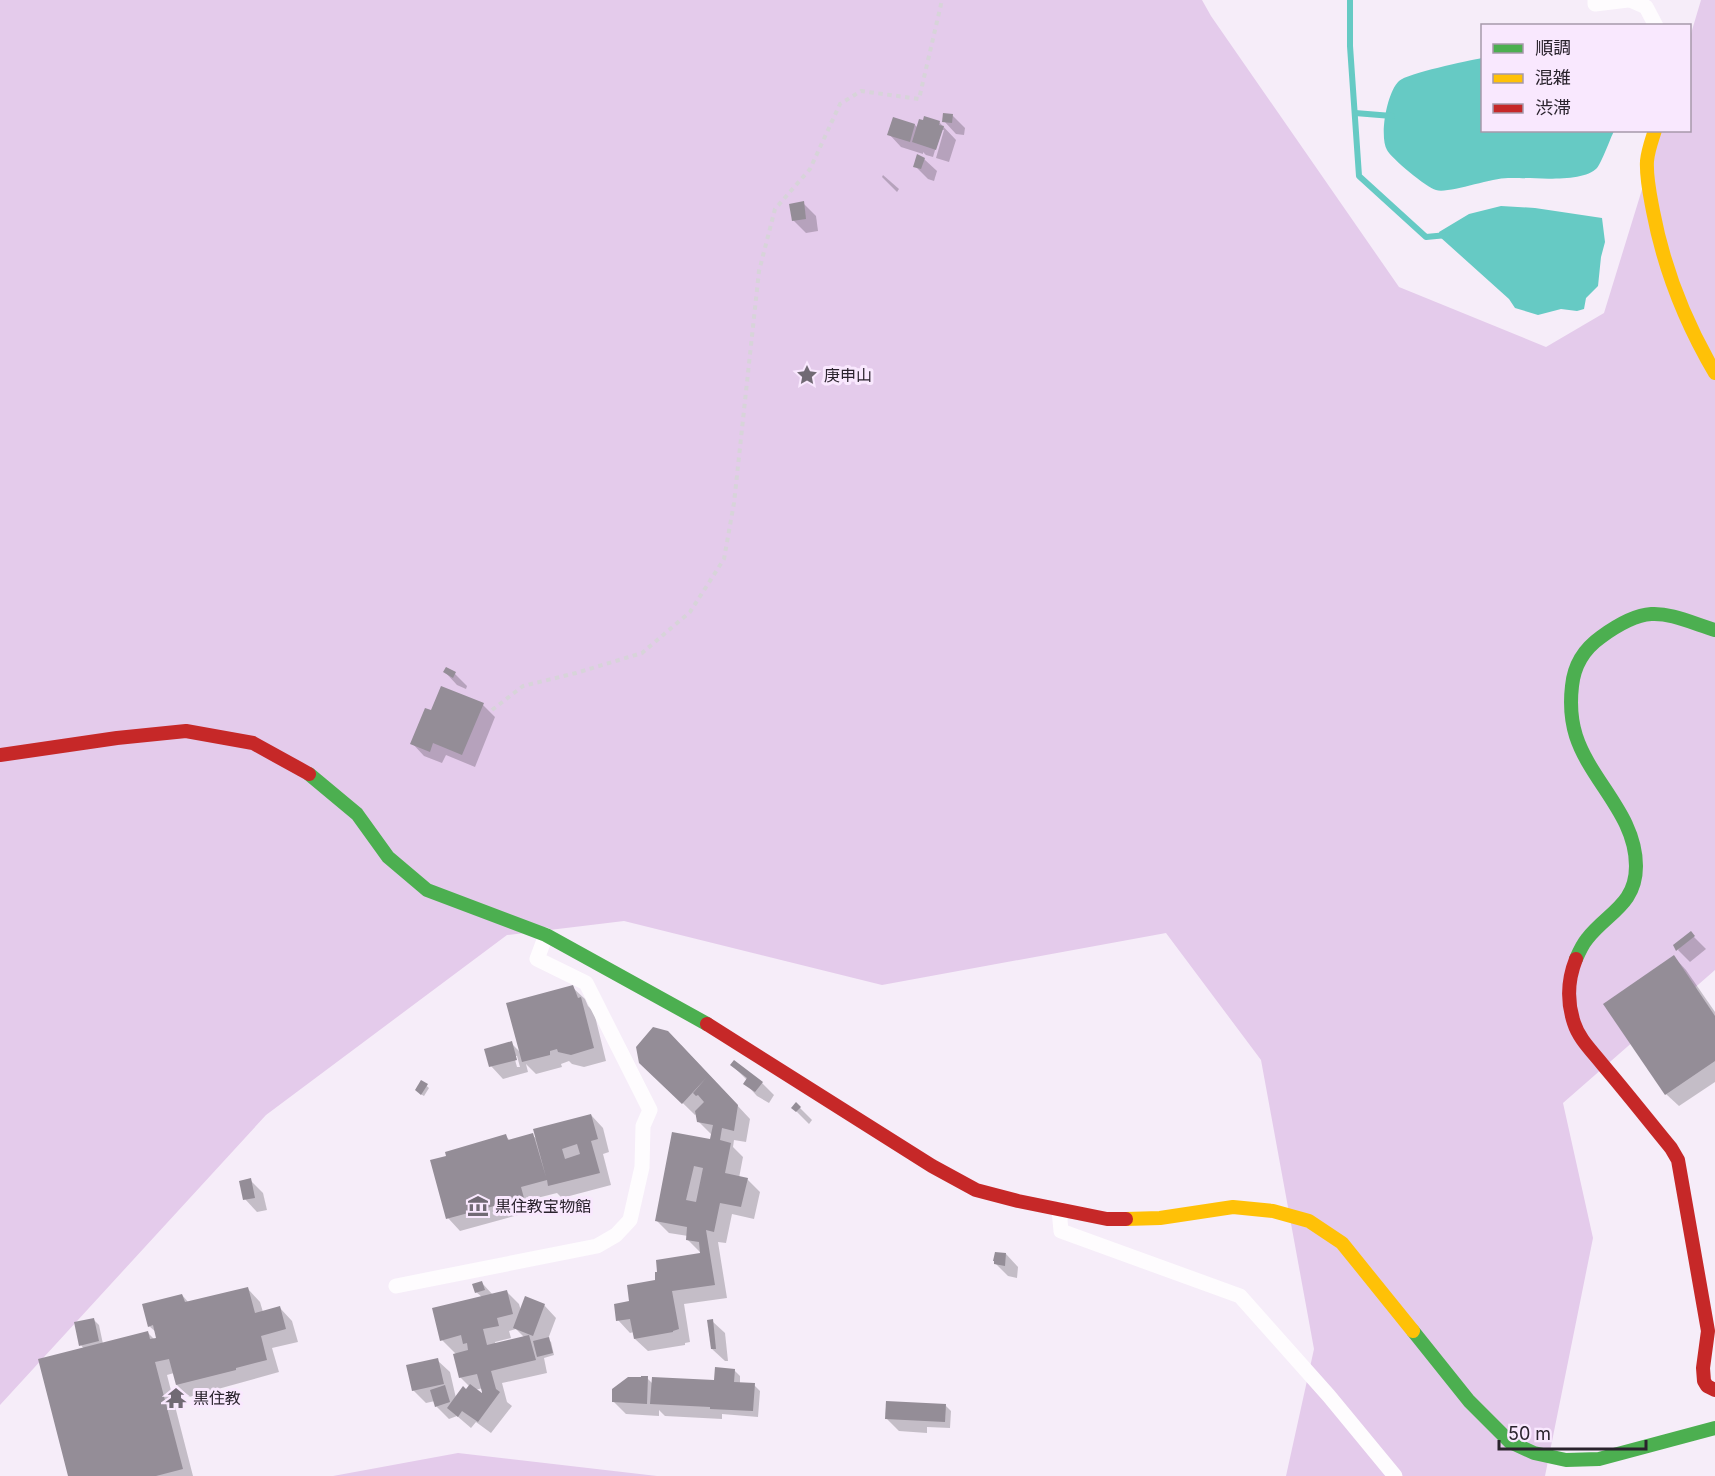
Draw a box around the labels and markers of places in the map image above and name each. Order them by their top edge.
place icon: 庚申山 [795,363,819,387]
place label: 庚申山 [824,365,872,385]
museum icon: 黒住教宝物館 [466,1194,490,1218]
place label: 黒住教宝物館 [495,1196,591,1216]
temple icon: 黒住教 [164,1386,188,1410]
place label: 黒住教 [193,1388,241,1408]

